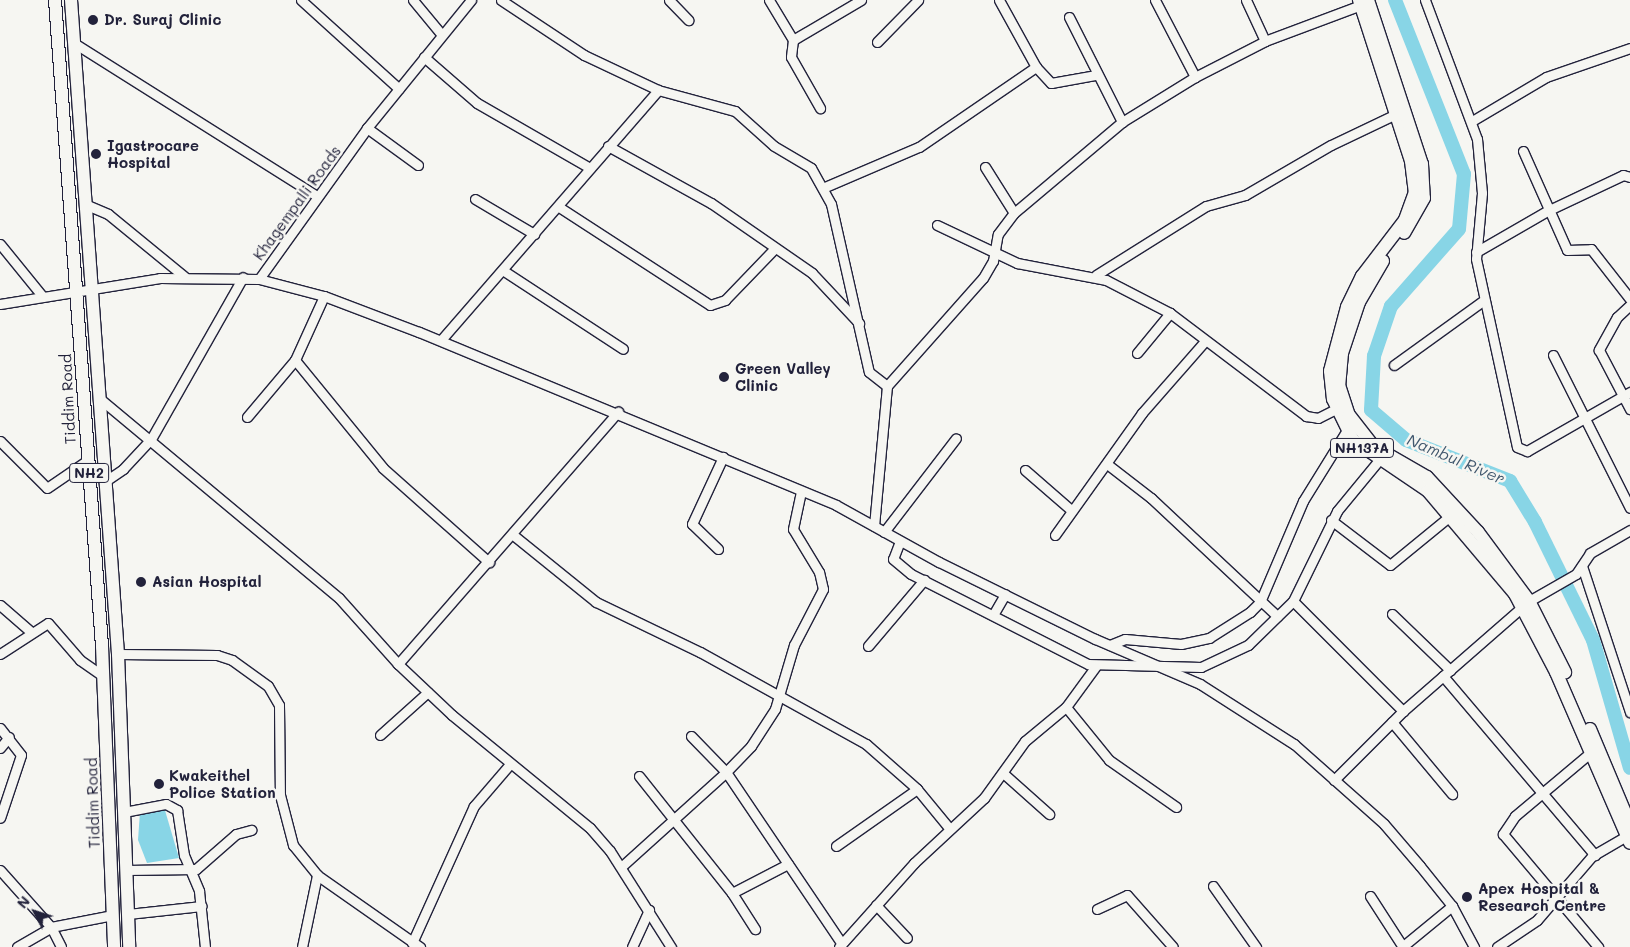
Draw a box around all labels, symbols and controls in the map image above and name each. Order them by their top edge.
place label: Dr. Suraj Clinic [104,11,222,29]
marker: Dr. Suraj Clinic [86,13,100,27]
place label: Igastrocare Hospital [107,136,199,171]
street label: Khagempalli Roads [249,142,345,264]
marker: Igastrocare Hospital [89,147,103,161]
street label: Tiddim Road [57,353,79,445]
place label: Green Valley Clinic [735,359,831,394]
marker: Green Valley Clinic [717,370,731,384]
water label: Nambul River [1404,430,1508,488]
road number: NH137A [1330,436,1394,459]
road number: NH2 [69,462,109,484]
place label: Asian Hospital [152,573,261,591]
marker: Asian Hospital [134,575,148,589]
street label: Tiddim Road [82,757,104,849]
place label: Kwakeithel Police Station [169,766,275,801]
marker: Kwakeithel Police Station [153,778,165,790]
place label: Apex Hospital & Research Centre [1478,879,1606,914]
north arrow [10,887,60,937]
marker: Apex Hospital & Research Centre [1460,890,1474,904]
text: N [12,892,34,912]

